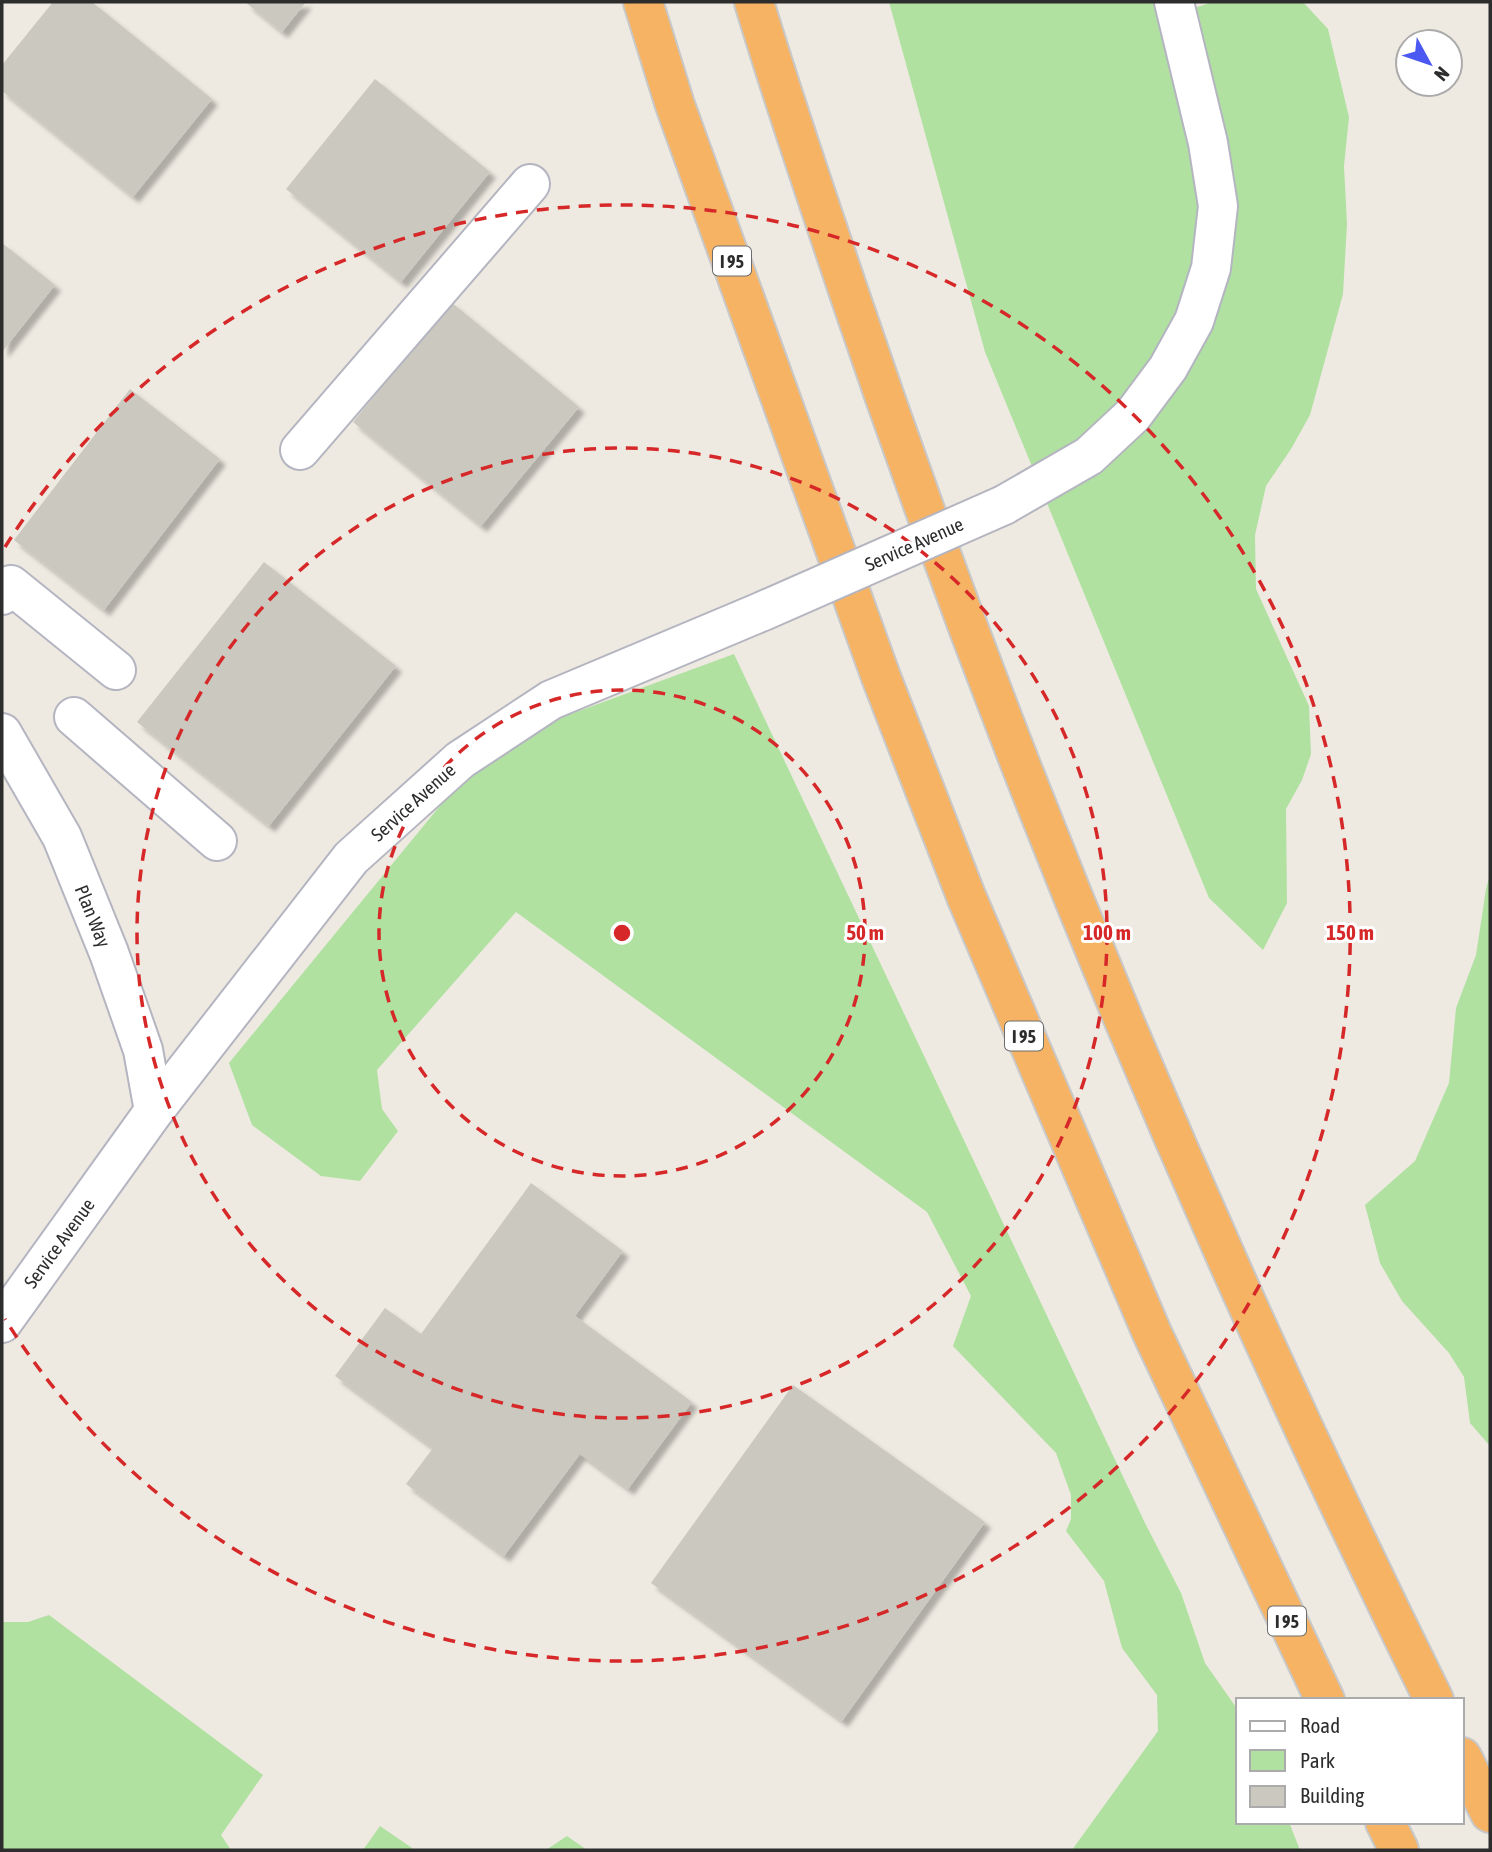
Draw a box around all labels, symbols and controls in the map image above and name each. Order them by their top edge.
north arrow [1394,28,1464,98]
text: N [1430,63,1454,85]
road number: I 95 [713,246,751,276]
street label: Service Avenue [861,513,967,575]
street label: Service Avenue [367,759,459,845]
street label: Plan Way [71,882,115,950]
text: 50 m [846,920,884,944]
text: 100 m [1083,920,1131,944]
text: 150 m [1326,920,1374,944]
centre of rings [610,921,634,945]
road number: I 95 [1005,1021,1043,1050]
street label: Service Avenue [19,1194,99,1292]
road number: I 95 [1268,1606,1306,1636]
legend [1236,1698,1464,1824]
text: Road [1300,1713,1340,1737]
text: Park [1300,1748,1335,1772]
text: Building [1300,1783,1364,1807]

